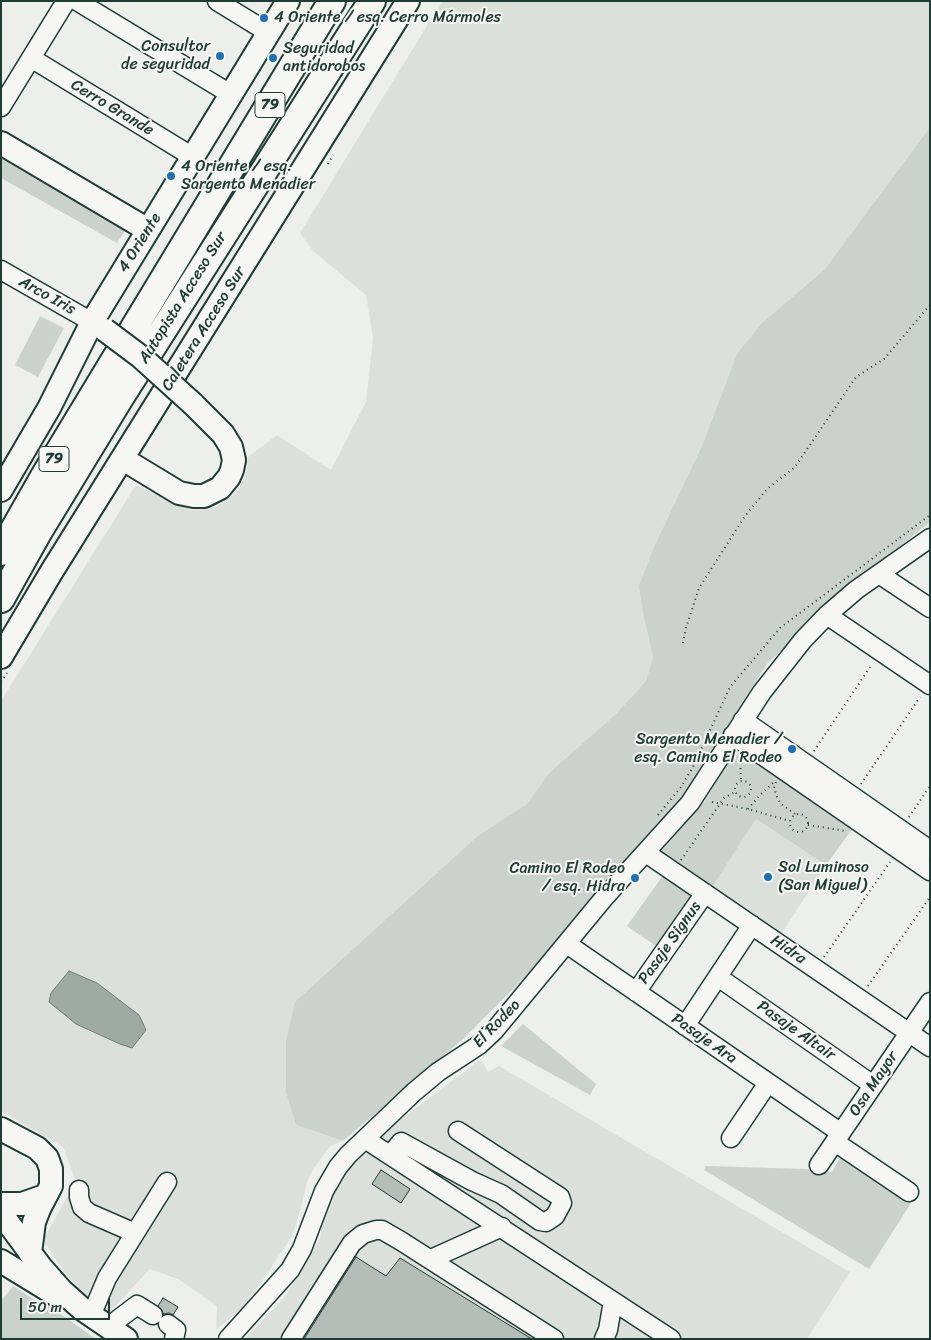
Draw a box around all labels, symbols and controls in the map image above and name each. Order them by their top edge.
place label: 4 Oriente / esq. Cerro Mármoles [274,8,501,28]
marker: 4 Oriente / esq. Cerro Mármoles [258,12,270,24]
place label: Consultor de seguridad [121,37,210,75]
place label: Seguridad antidorobos [283,39,365,77]
marker: Consultor de seguridad [214,50,226,62]
marker: Seguridad antidorobos [267,52,279,64]
street label: Cerro Grande [67,76,157,140]
road number: 79 [255,92,285,118]
place label: 4 Oriente / esq. Sargento Menadier [181,157,315,195]
marker: 4 Oriente / esq. Sargento Menadier [165,170,177,182]
street label: 4 Oriente [114,210,166,276]
street label: Autopista Acceso Sur [135,229,231,367]
street label: Caletera Acceso Sur [158,263,250,395]
street label: Arco Iris [15,273,79,319]
road number: 79 [39,446,69,472]
place label: Sargento Menadier / esq. Camino El Rodeo [634,730,782,768]
marker: Sargento Menadier / esq. Camino El Rodeo [786,743,798,755]
place label: Sol Luminoso (San Miguel) [778,858,869,896]
place label: Camino El Rodeo / esq. Hidra [510,859,625,897]
marker: Sol Luminoso (San Miguel) [762,871,774,883]
marker: Camino El Rodeo / esq. Hidra [629,872,641,884]
street label: Pasaje Signus [634,898,706,988]
street label: Hidra [767,931,809,969]
street label: El Rodeo [469,996,525,1052]
street label: Pasaje Altair [753,997,839,1065]
street label: Pasaje Ara [668,1010,740,1068]
street label: Osa Mayor [845,1048,903,1120]
scale bar [22,1288,112,1320]
text: 50 m [28,1294,62,1320]

